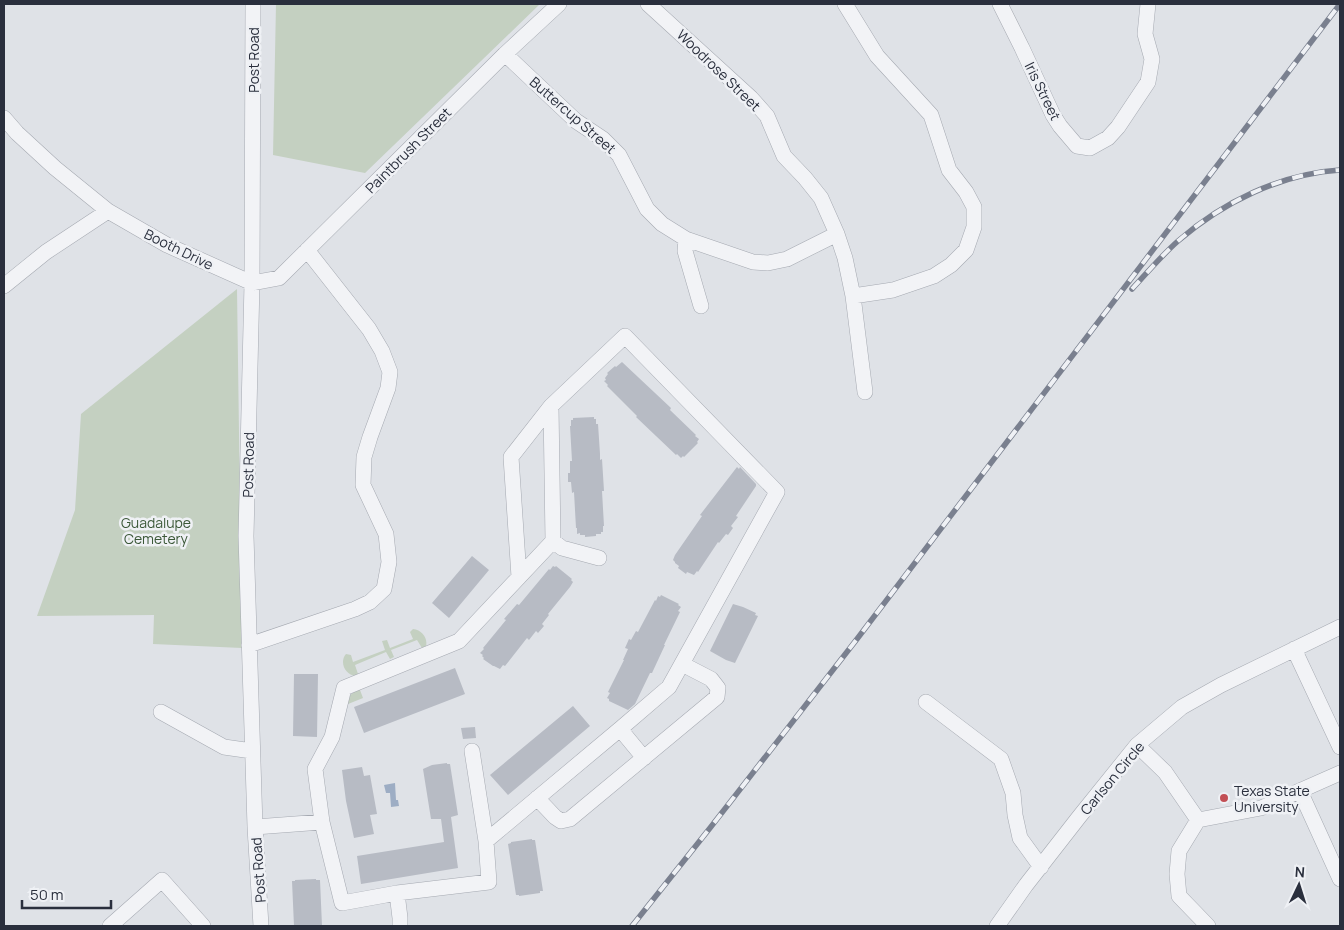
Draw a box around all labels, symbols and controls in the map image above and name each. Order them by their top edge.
street label: Woodrose Street [673,25,765,115]
street label: Post Road [244,27,263,93]
street label: Iris Street [1021,59,1065,124]
street label: Buttercup Street [526,72,621,158]
street label: Paintbrush Street [361,103,455,197]
street label: Booth Drive [141,224,217,274]
street label: Post Road [238,432,258,498]
park label: Guadalupe Cemetery [121,513,191,548]
street label: Carlson Circle [1076,737,1148,819]
place label: Texas State University [1234,781,1310,816]
marker: Texas State University [1218,792,1230,804]
street label: Post Road [246,837,270,903]
north arrow [1274,860,1324,910]
text: N [1294,862,1306,881]
scale bar [22,878,111,910]
text: 50 m [30,884,64,905]

